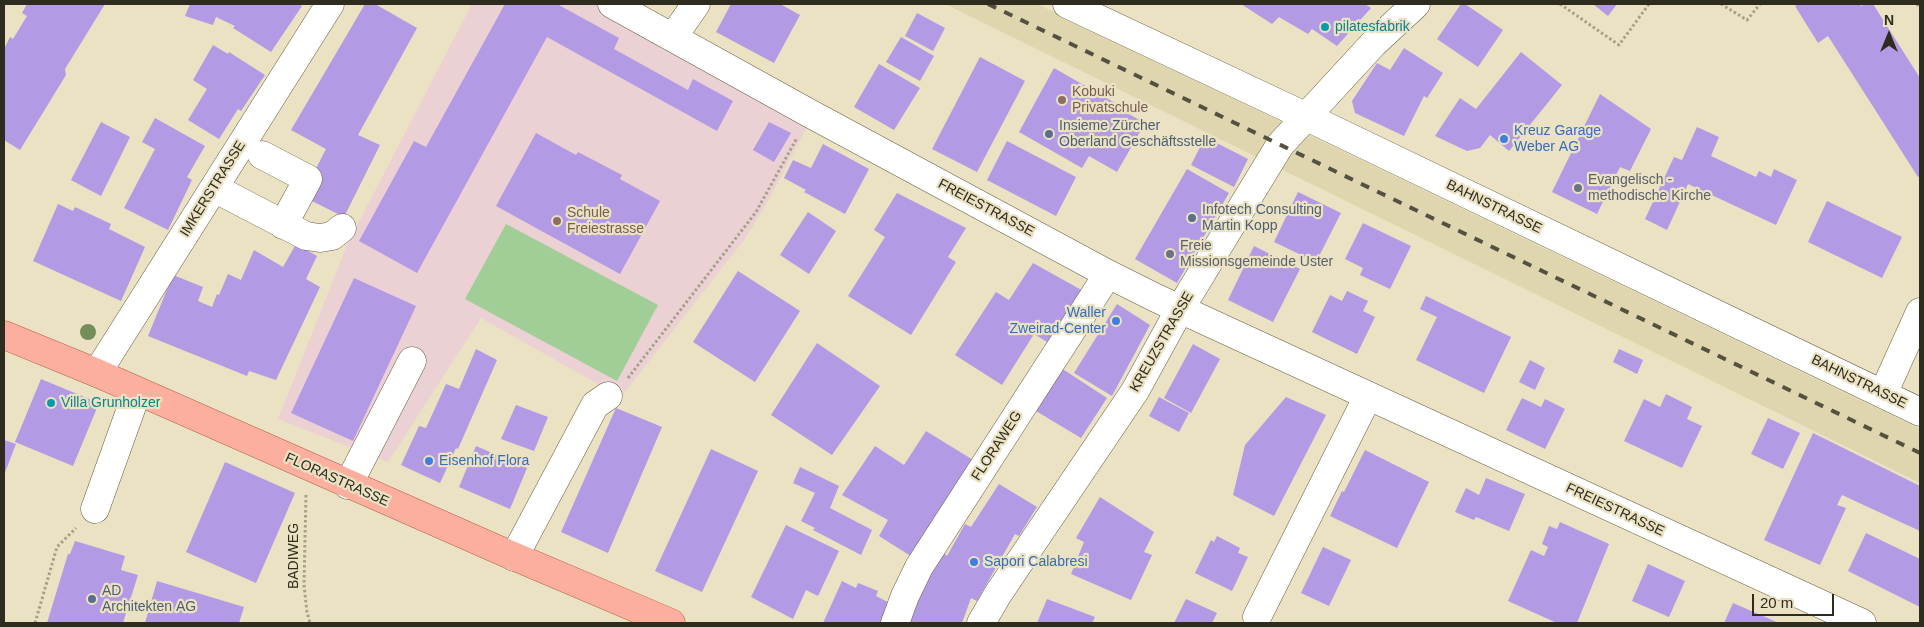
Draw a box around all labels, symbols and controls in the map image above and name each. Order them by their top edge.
north arrow [1864,10,1914,60]
text: N [1884,12,1894,28]
place label: pilatesfabrik [1335,19,1410,35]
marker: pilatesfabrik [1319,21,1331,33]
place label: Kobuki Privatschule [1072,84,1148,116]
marker: Kobuki Privatschule [1056,94,1068,106]
place label: Insieme Zürcher Oberland Geschäftsstelle [1059,118,1216,150]
place label: Kreuz Garage Weber AG [1514,123,1601,156]
marker: Insieme Zürcher Oberland Geschäftsstelle [1043,128,1055,140]
marker: Kreuz Garage Weber AG [1498,133,1510,145]
street label: IMKERSTRASSE [177,138,249,240]
place label: Evangelisch - methodische Kirche [1588,172,1711,204]
street label: FREIESTRASSE [935,176,1037,240]
street label: BAHNSTRASSE [1443,177,1545,237]
marker: Evangelisch - methodische Kirche [1572,182,1584,194]
place label: Infotech Consulting Martin Kopp [1202,202,1322,234]
place label: Schule Freiestrasse [567,205,644,238]
marker: Infotech Consulting Martin Kopp [1186,212,1198,224]
marker: Schule Freiestrasse [551,215,563,227]
place label: Freie Missionsgemeinde Uster [1180,238,1333,270]
marker: Freie Missionsgemeinde Uster [1164,248,1176,260]
street label: KREUZSTRASSE [1127,289,1197,395]
place label: Waller Zweirad-Center [1010,305,1106,338]
marker: Waller Zweirad-Center [1110,315,1122,327]
street label: BAHNSTRASSE [1808,352,1910,412]
place label: Villa Grunholzer [61,395,160,411]
marker: Villa Grunholzer [45,397,57,409]
street label: FLORAWEG [968,408,1026,484]
street label: FLORASTRASSE [282,450,392,510]
place label: Eisenhof Flora [439,453,529,469]
marker: Eisenhof Flora [423,455,435,467]
street label: FREIESTRASSE [1563,480,1667,540]
street label: BADIWEG [286,523,302,589]
place label: Sapori Calabresi [984,554,1087,570]
marker: Sapori Calabresi [968,556,980,568]
place label: AD Architekten AG [102,583,196,616]
scale bar [1754,584,1836,616]
marker: AD Architekten AG [86,593,98,605]
text: 20 m [1760,594,1793,611]

